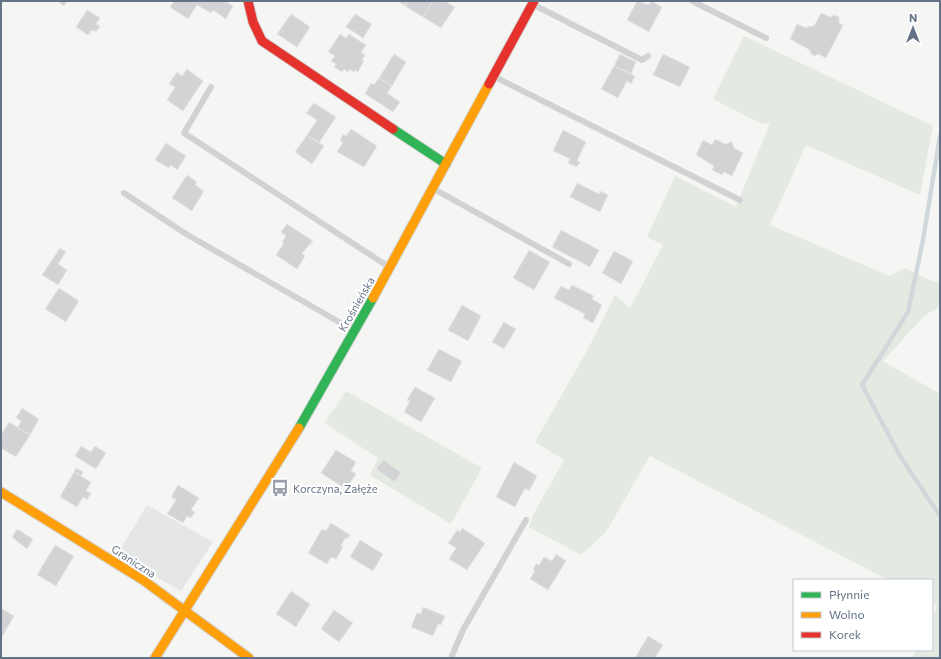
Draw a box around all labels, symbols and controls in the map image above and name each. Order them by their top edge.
north arrow [893,8,933,48]
text: N [909,11,917,24]
street label: Krośnieńska [335,274,377,334]
bus stop icon: Korczyna, Załęże [270,478,290,498]
place label: Korczyna, Załęże [293,482,378,495]
street label: Graniczna [109,542,159,580]
legend [793,579,933,651]
text: Płynnie [829,587,870,601]
text: Wolno [829,607,865,621]
text: Korek [829,627,862,641]

